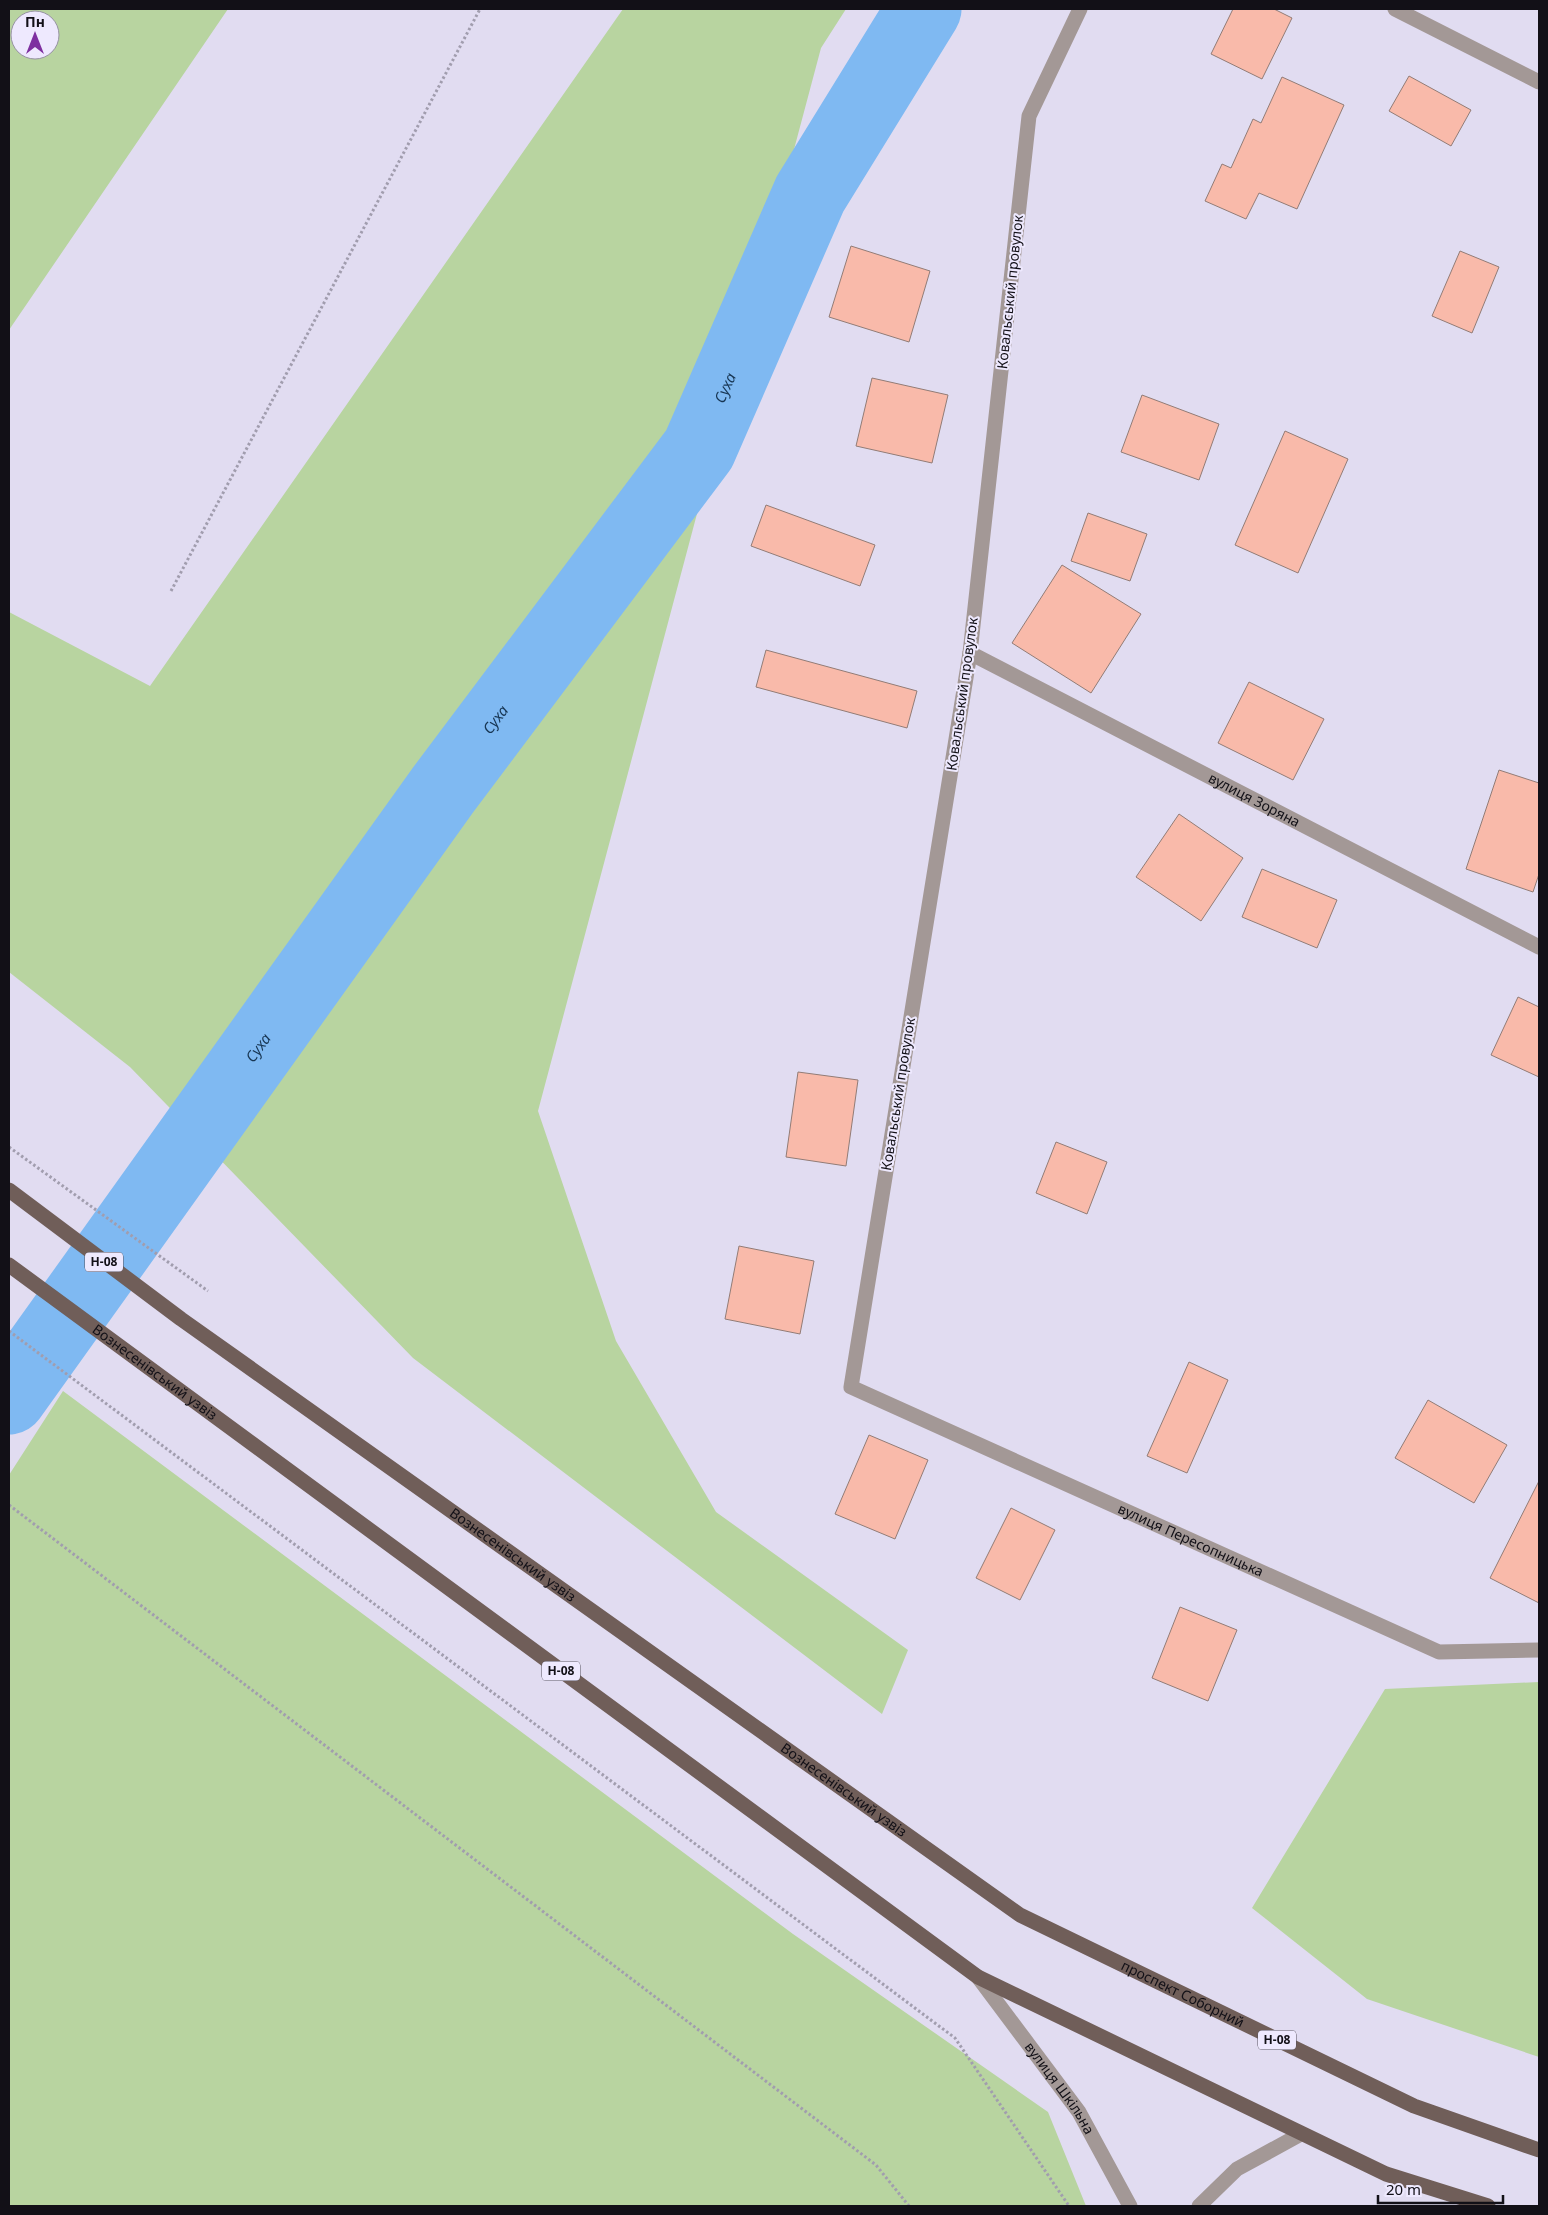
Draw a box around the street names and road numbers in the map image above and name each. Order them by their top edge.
street label: Ковальський провулок [992,213,1027,370]
street label: Ковальський провулок [941,615,982,772]
street label: вулиця Зоряна [1205,768,1304,831]
street label: Ковальський провулок [876,1015,919,1172]
road number: Н-08 [85,1252,123,1272]
street label: Вознесенівський узвіз [89,1320,222,1424]
street label: вулиця Пересопницька [1115,1499,1267,1581]
street label: Вознесенівський узвіз [446,1503,580,1606]
road number: Н-08 [542,1662,580,1680]
street label: Вознесенівський узвіз [777,1738,911,1841]
street label: проспект Соборний [1118,1956,1248,2031]
road number: Н-08 [1258,2030,1296,2050]
street label: вулиця Шкільна [1021,2038,1099,2137]

